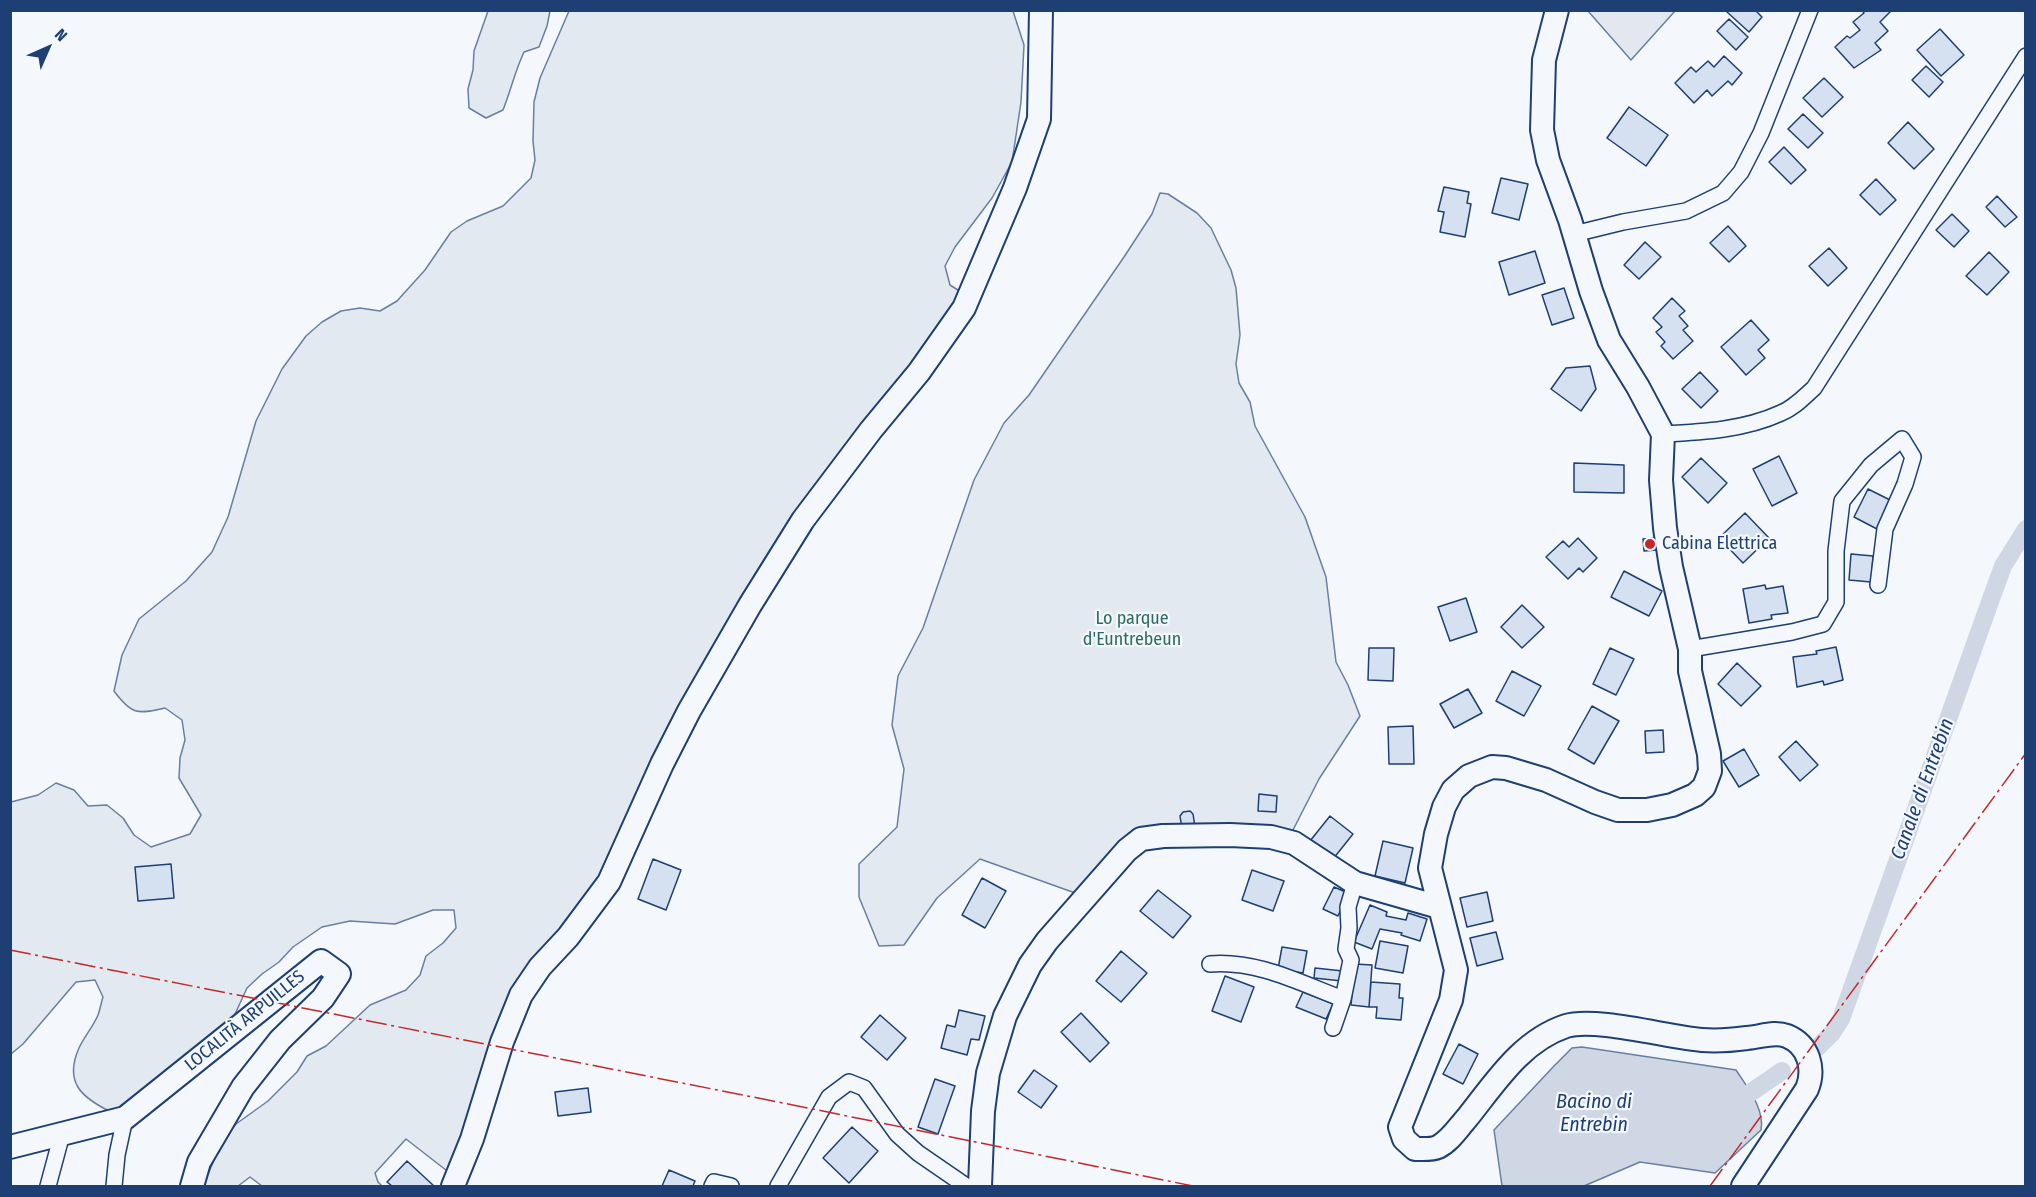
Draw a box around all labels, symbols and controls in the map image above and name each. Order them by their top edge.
north arrow [18,18,78,78]
text: N [51,25,71,45]
place label: Cabina Elettrica [1662,533,1777,555]
marker: Cabina Elettrica [1643,537,1657,551]
park label: Lo parque d'Euntrebeun [1083,608,1181,650]
water label: Canale di Entrebin [1886,715,1960,863]
street label: LOCALITÀ ARPUILLES [181,966,309,1076]
water label: Bacino di Entrebin [1556,1090,1632,1137]

